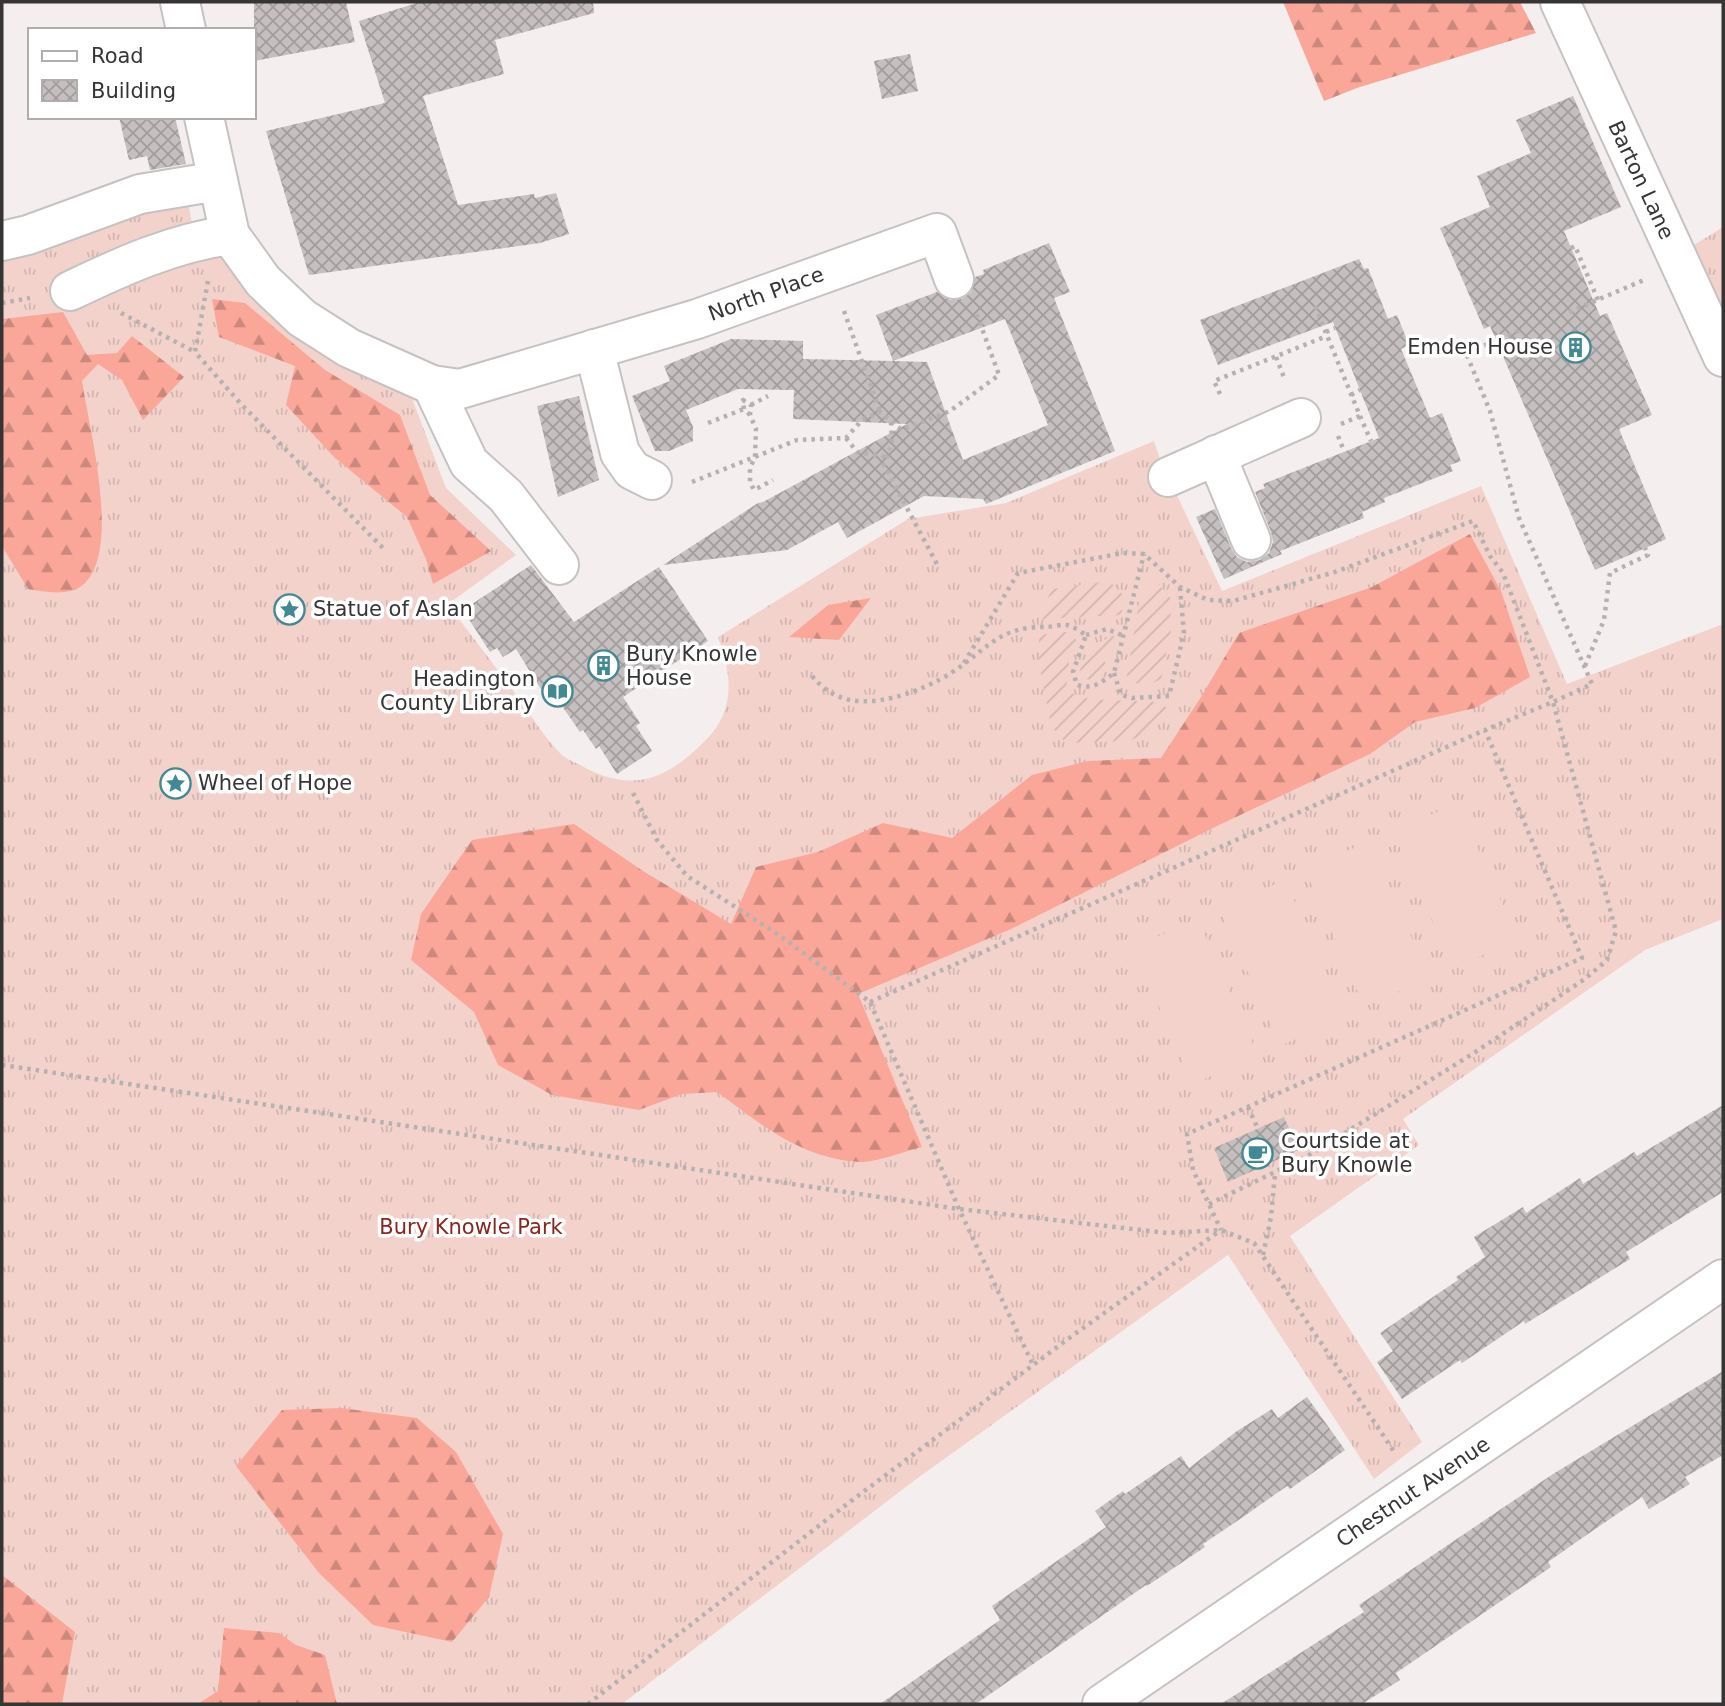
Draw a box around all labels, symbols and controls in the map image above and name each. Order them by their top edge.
legend [28,28,256,119]
text: Road [91,44,144,68]
text: Building [91,79,176,103]
street label: Barton Lane [1603,117,1679,243]
street label: North Place [705,262,827,326]
building icon: Emden House [1559,330,1593,364]
place label: Emden House [1407,335,1553,359]
place icon: Statue of Aslan [273,592,307,626]
place label: Statue of Aslan [313,597,473,621]
place label: Bury Knowle House [626,642,757,690]
building icon: Bury Knowle House [586,649,620,683]
place label: Headington County Library [380,667,535,715]
library icon: Headington County Library [541,674,575,708]
place icon: Wheel of Hope [158,766,192,800]
place label: Wheel of Hope [198,771,352,795]
place label: Courtside at Bury Knowle [1281,1129,1412,1177]
cafe icon: Courtside at Bury Knowle [1241,1136,1275,1170]
park label: Bury Knowle Park [379,1215,564,1239]
street label: Chestnut Avenue [1332,1432,1494,1552]

